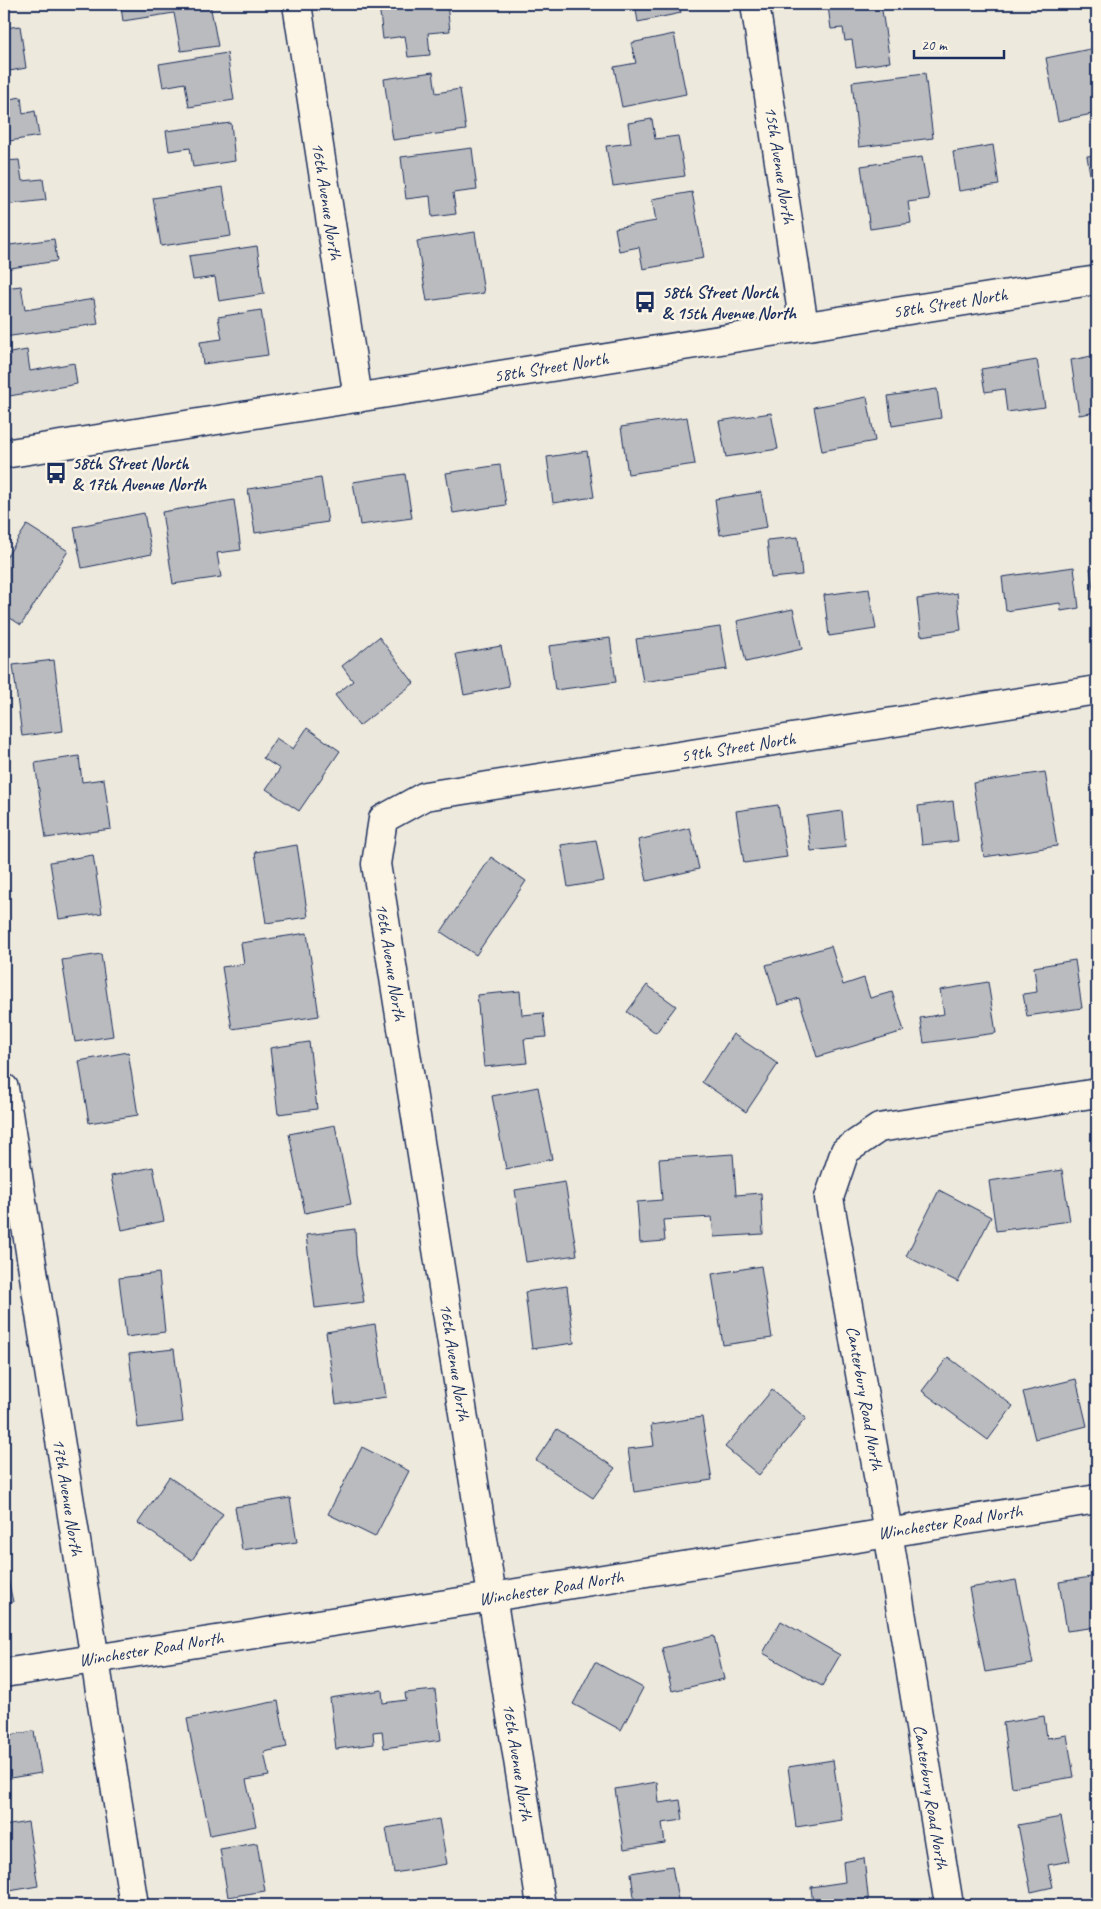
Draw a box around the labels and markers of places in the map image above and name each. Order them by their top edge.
place label: 58th Street North & 15th Avenue North [662,281,798,324]
bus stop icon: 58th Street North & 15th Avenue North [632,289,658,315]
place label: 58th Street North & 17th Avenue North [72,452,208,495]
bus stop icon: 58th Street North & 17th Avenue North [43,460,69,486]

